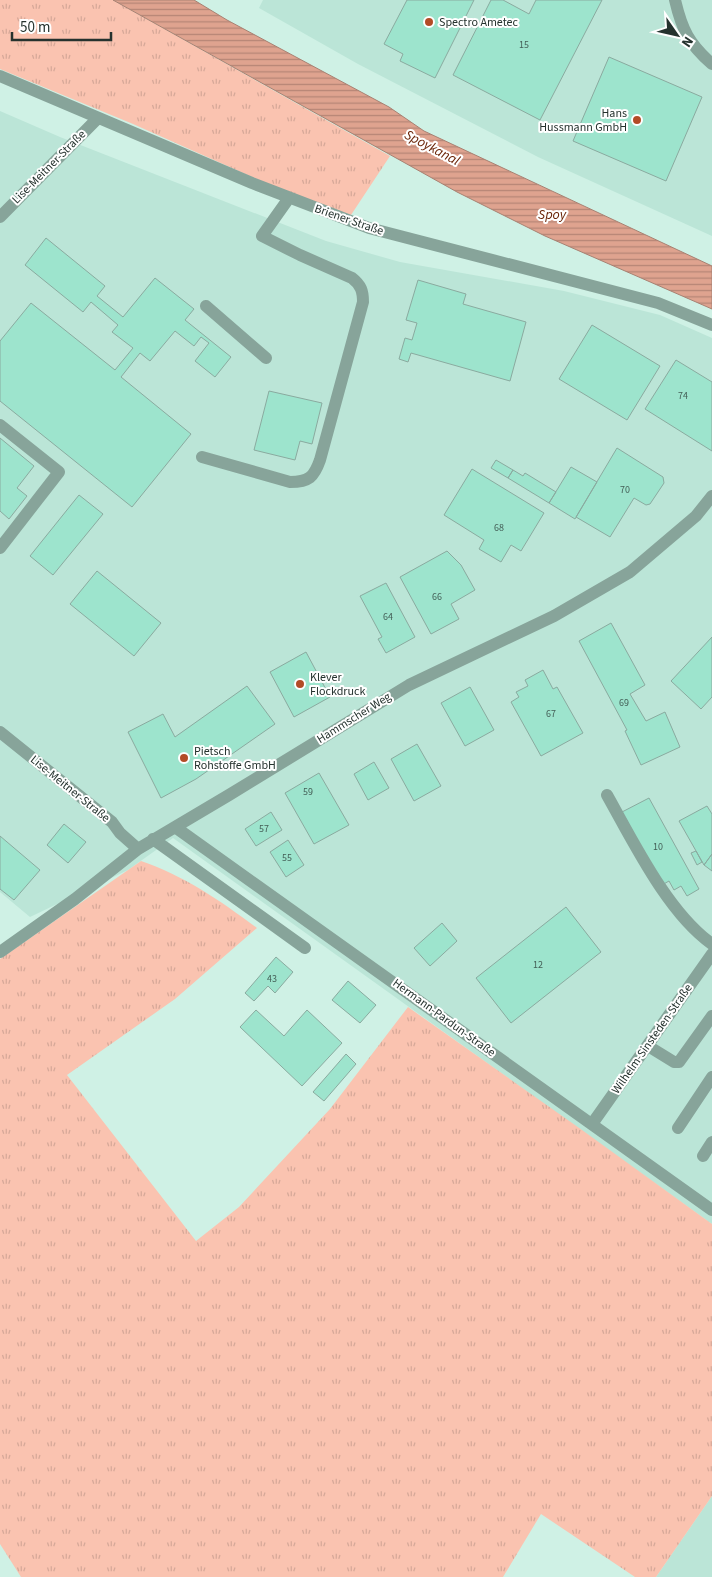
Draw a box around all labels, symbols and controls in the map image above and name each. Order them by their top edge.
scale bar [12,10,111,42]
north arrow [652,10,702,60]
place label: Spectro Ametec [439,14,519,31]
marker: Spectro Ametec [423,16,435,28]
text: 50 m [20,17,50,38]
text: N [676,32,698,51]
house number: 15 [519,38,529,52]
place label: Hans Hussmann GmbH [539,105,627,136]
marker: Hans Hussmann GmbH [631,114,643,126]
water label: Spoykanal [401,125,464,171]
street label: Lise-Meitner-Straße [8,126,90,208]
street label: Briener Straße [312,200,386,240]
water label: Spoy [538,205,567,225]
house number: 74 [678,389,688,403]
house number: 70 [620,483,630,497]
house number: 68 [494,521,504,535]
house number: 66 [432,590,442,604]
house number: 64 [383,610,393,624]
place label: Klever Flockdruck [310,669,366,700]
marker: Klever Flockdruck [294,678,306,690]
street label: Hammscher Weg [314,688,394,748]
house number: 69 [619,696,629,710]
house number: 67 [546,707,556,721]
place label: Pietsch Rohstoffe GmbH [194,743,276,774]
street label: Lise-Meitner-Straße [26,751,114,827]
marker: Pietsch Rohstoffe GmbH [178,752,190,764]
house number: 59 [303,785,313,799]
house number: 57 [259,822,269,836]
house number: 10 [653,840,663,854]
house number: 55 [282,851,292,865]
house number: 12 [533,958,543,972]
house number: 43 [267,972,277,986]
street label: Hermann-Pardun-Straße [389,975,499,1061]
street label: Wilhelm-Sinsteden-Straße [608,981,696,1097]

